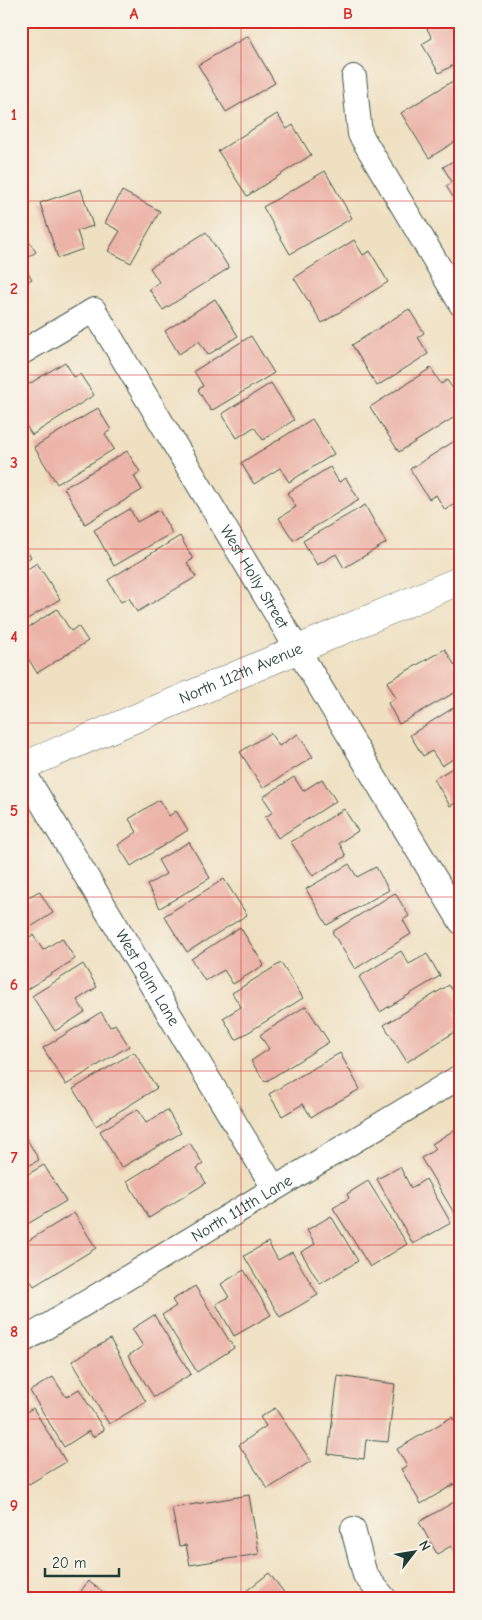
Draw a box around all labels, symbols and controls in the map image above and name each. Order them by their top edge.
text: A [130,5,139,23]
text: B [343,5,353,23]
text: 1 [11,106,17,124]
text: 2 [10,280,18,298]
text: 3 [10,454,18,472]
street label: West Holly Street [216,522,292,632]
text: 4 [10,628,18,646]
street label: North 112th Avenue [177,639,305,708]
text: 5 [10,802,18,820]
street label: West Palm Lane [112,927,183,1029]
text: 6 [10,976,18,994]
text: 7 [10,1149,18,1167]
street label: North 111th Lane [188,1171,295,1246]
text: 8 [10,1323,18,1341]
text: 9 [10,1497,18,1515]
north arrow [390,1528,440,1578]
text: N [415,1537,434,1554]
scale bar [45,1545,119,1577]
text: 20 m [52,1554,86,1572]

